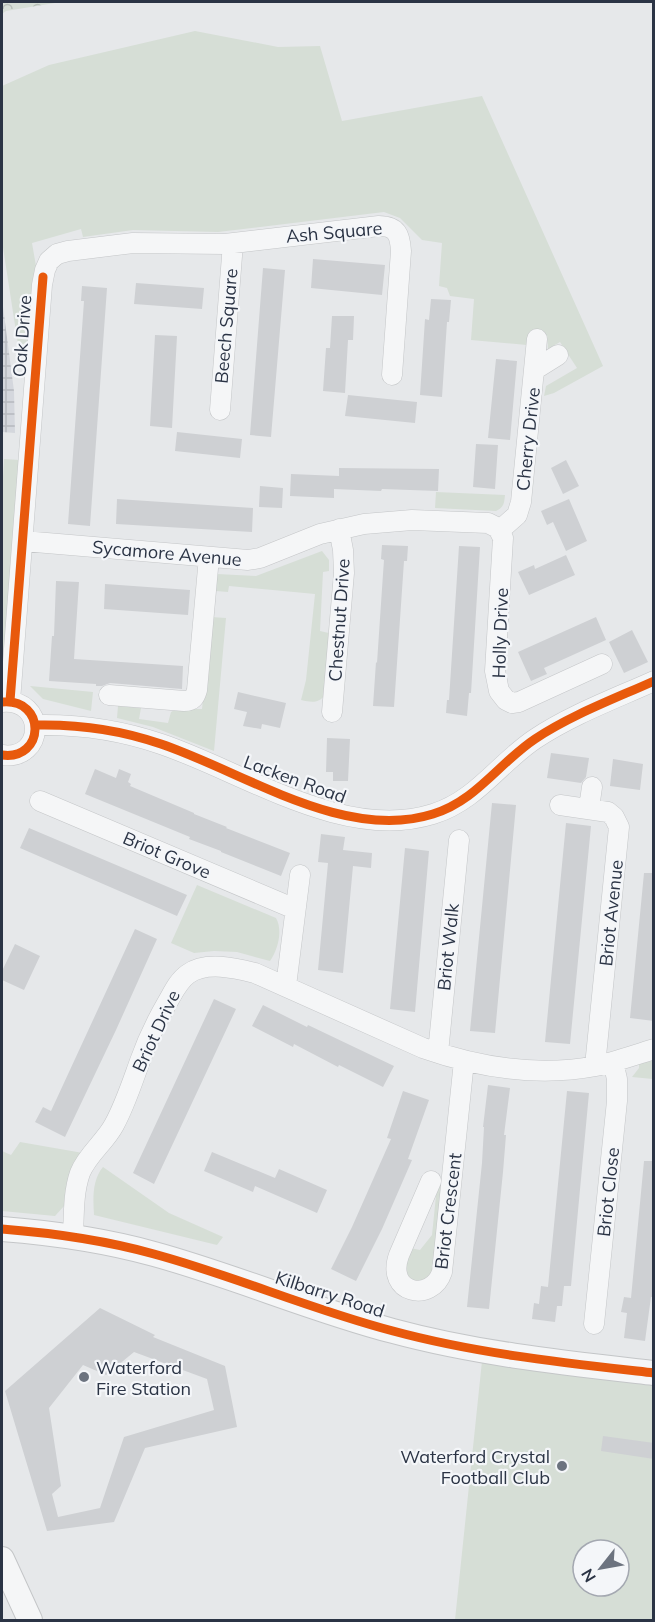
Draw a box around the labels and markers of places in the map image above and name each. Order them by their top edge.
place label: Waterford Fire Station [96,1356,191,1400]
marker: Waterford Fire Station [77,1370,91,1384]
place label: Waterford Crystal Football Club [400,1445,550,1489]
marker: Waterford Crystal Football Club [555,1459,569,1473]

